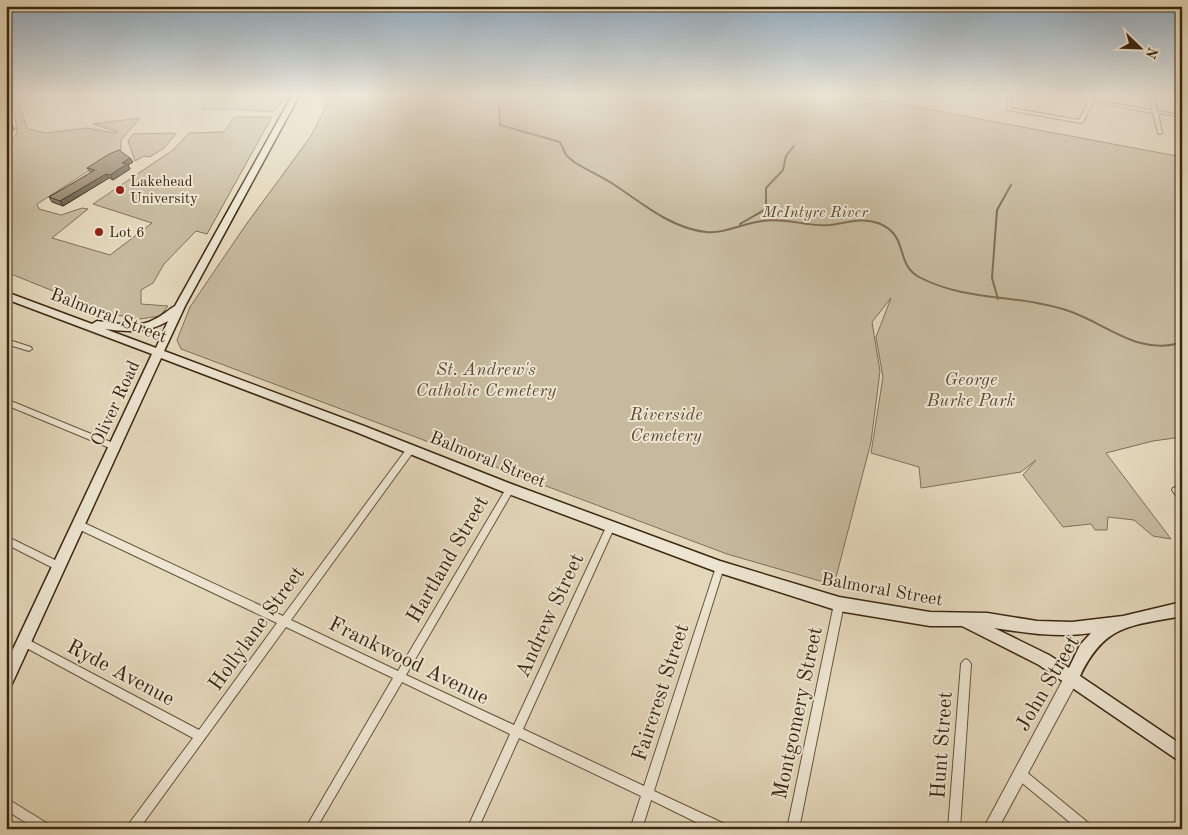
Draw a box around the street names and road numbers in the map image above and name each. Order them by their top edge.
street label: Balmoral Street [48,285,169,346]
street label: Oliver Road [88,358,143,449]
street label: Balmoral Street [427,428,548,491]
street label: Hartland Street [404,493,493,627]
street label: Andrew Street [512,550,588,681]
street label: Hollylane Street [205,563,309,695]
street label: Balmoral Street [820,570,944,610]
street label: Frankwood Avenue [325,614,492,709]
street label: Faircrest Street [629,621,693,764]
street label: Montgomery Street [770,625,827,802]
street label: John Street [1013,633,1084,735]
street label: Ryde Avenue [63,636,177,710]
street label: Hunt Street [928,691,957,800]

